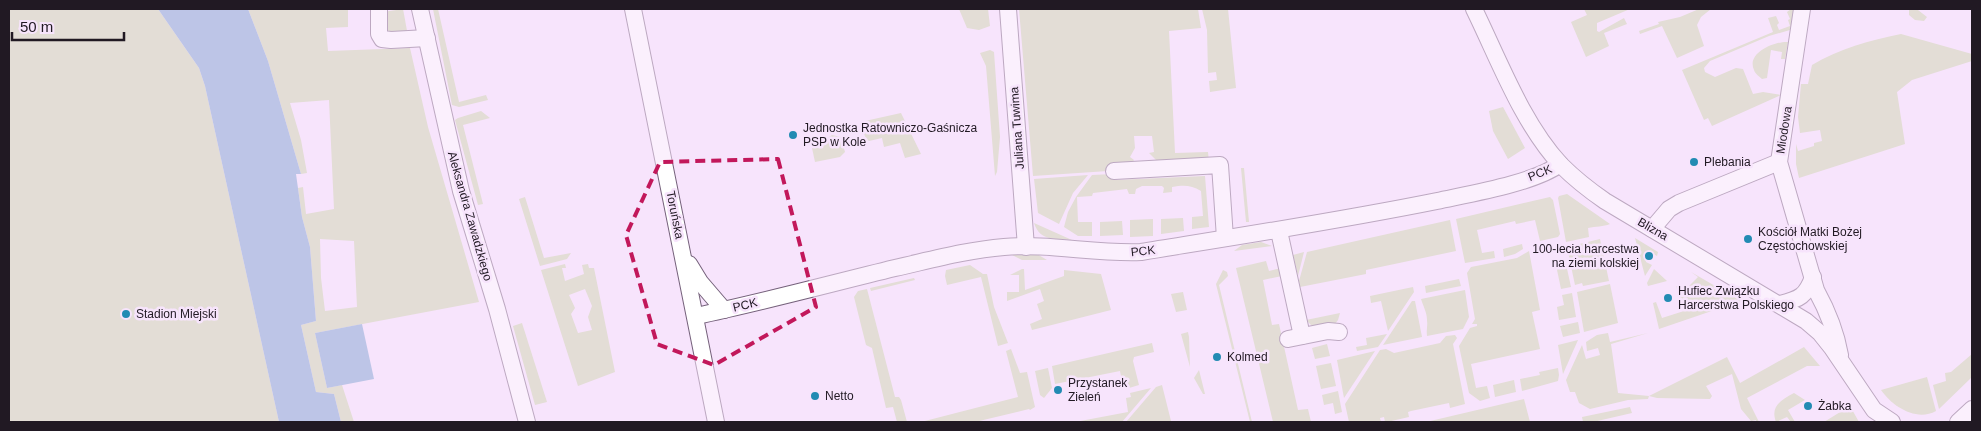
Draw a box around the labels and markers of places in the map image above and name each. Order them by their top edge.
place label: Jednostka Ratowniczo-Gaśnicza PSP w Kole [803,121,977,149]
marker: Jednostka Ratowniczo-Gaśnicza PSP w Kole [787,129,799,141]
place label: Plebania [1704,155,1751,169]
marker: Plebania [1688,156,1700,168]
place label: Kościół Matki Bożej Częstochowskiej [1758,225,1862,253]
marker: Kościół Matki Bożej Częstochowskiej [1742,233,1754,245]
place label: 100-lecia harcestwa na ziemi kolskiej [1532,242,1639,270]
marker: 100-lecia harcestwa na ziemi kolskiej [1643,250,1655,262]
place label: Hufiec Związku Harcerstwa Polskiego [1678,284,1794,312]
marker: Hufiec Związku Harcerstwa Polskiego [1662,292,1674,304]
place label: Stadion Miejski [136,307,217,321]
marker: Stadion Miejski [120,308,132,320]
place label: Kolmed [1227,350,1268,364]
marker: Kolmed [1211,351,1223,363]
place label: Przystanek Zieleń [1068,376,1128,404]
marker: Przystanek Zieleń [1052,384,1064,396]
place label: Netto [825,389,854,403]
marker: Netto [809,390,821,402]
place label: Żabka [1818,399,1852,413]
marker: Żabka [1802,400,1814,412]

